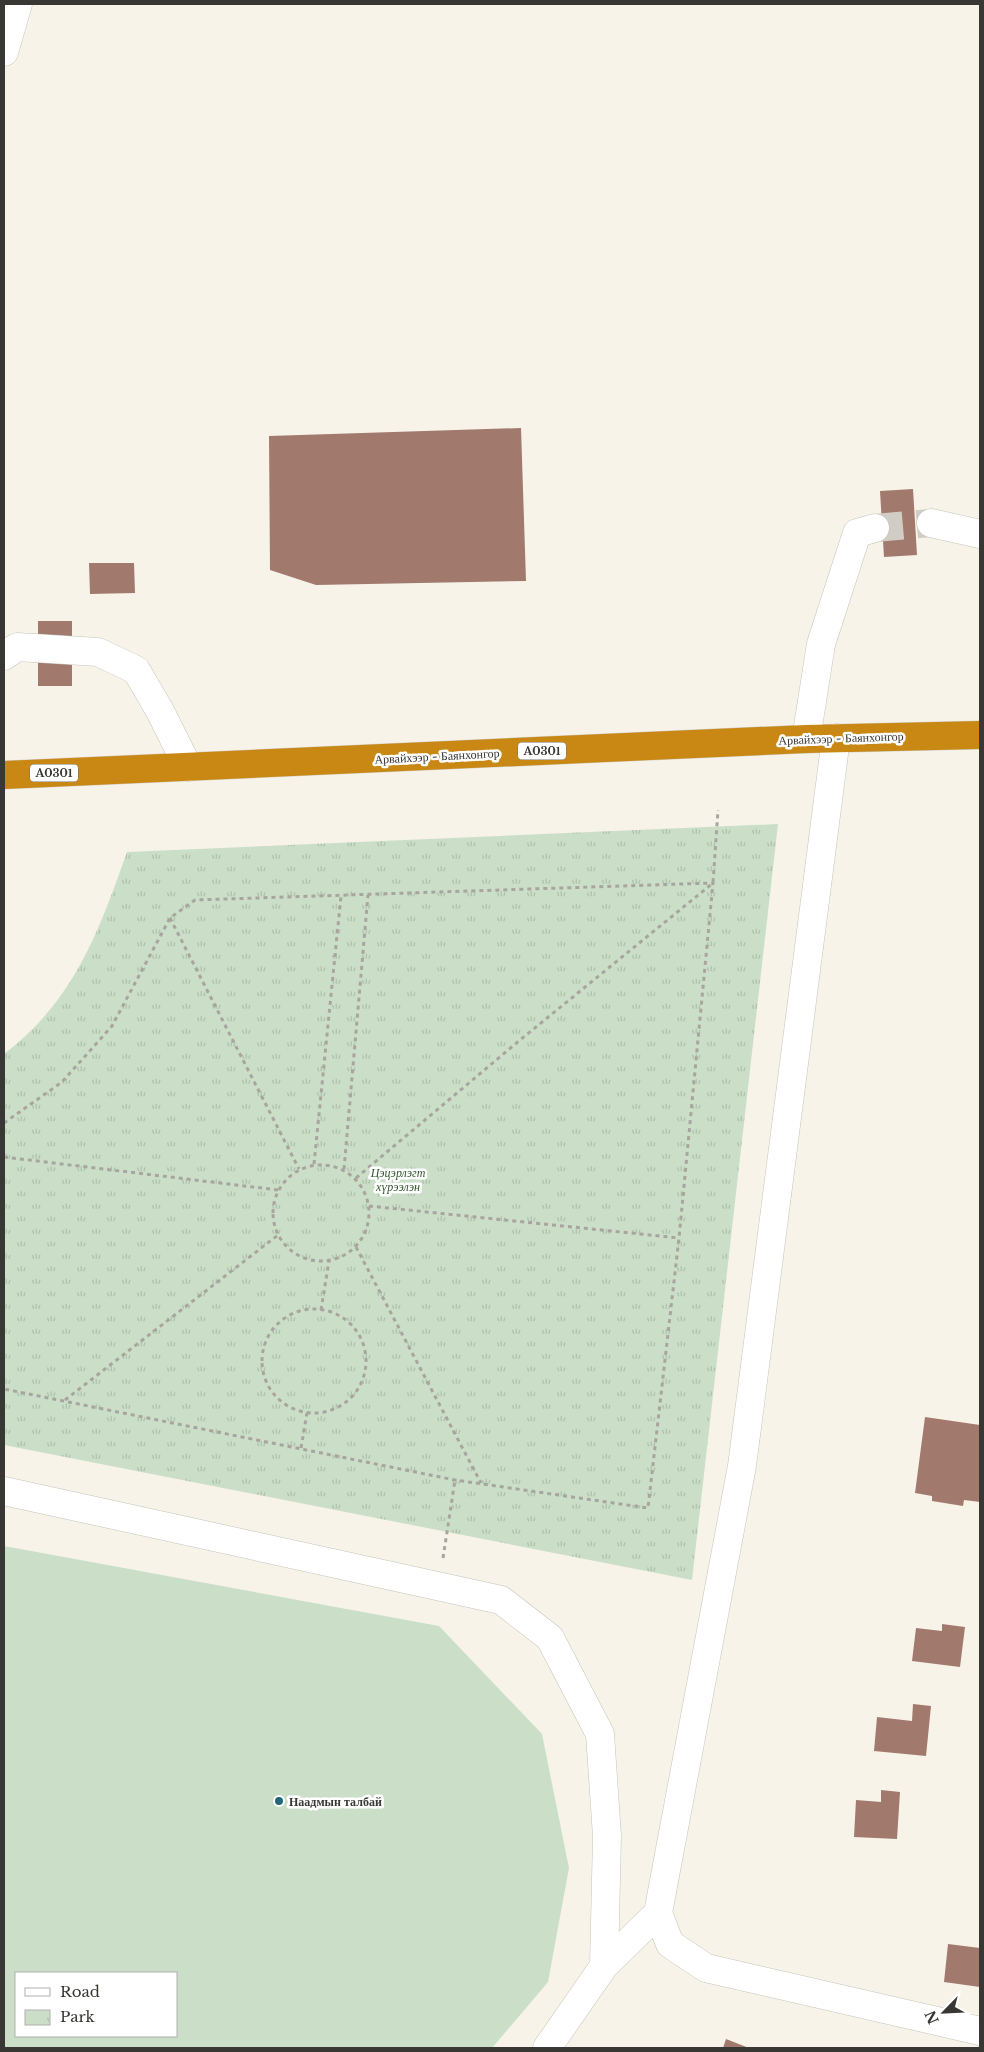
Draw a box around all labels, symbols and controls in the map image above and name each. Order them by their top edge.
street label: Арвайхээр - Баянхонгор [778,728,904,748]
road number: A0301 [518,742,566,759]
street label: Арвайхээр - Баянхонгор [374,745,500,767]
road number: A0301 [30,764,78,781]
park label: Цэцэрлэгт хүрээлэн [370,1165,426,1194]
place label: Наадмын талбай [289,1794,382,1809]
marker: Наадмын талбай [273,1795,285,1807]
legend [15,1972,178,2037]
text: Road [60,1982,100,2001]
north arrow [919,1987,969,2037]
text: Park [60,2007,96,2026]
text: N [921,2008,943,2027]

